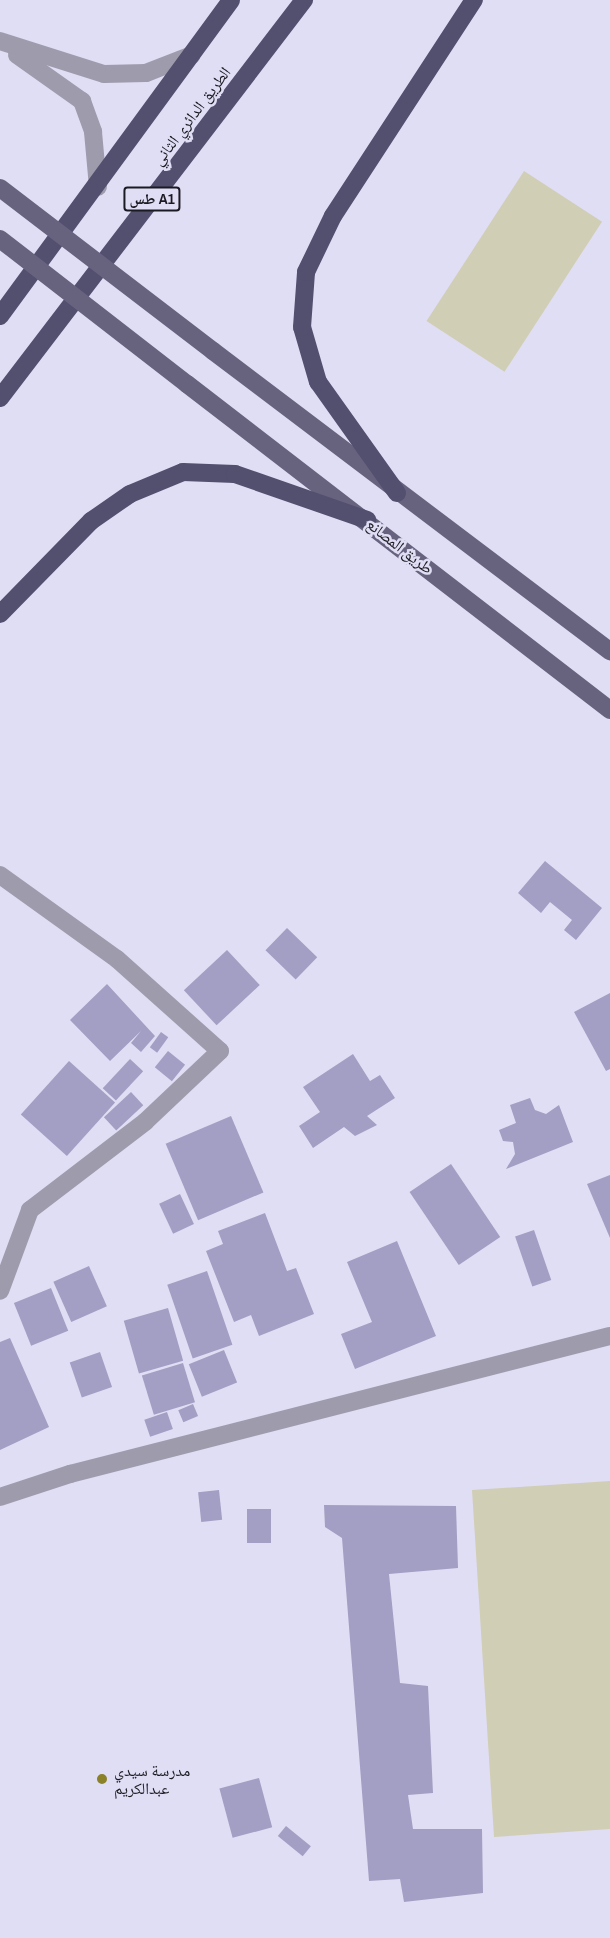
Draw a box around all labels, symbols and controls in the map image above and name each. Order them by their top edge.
street label: الطريق الدائري الثاني [148,63,234,169]
road number: طس A1 [122,187,182,211]
street label: طريق المصانع [363,514,437,578]
place label: مدرسة سيدي عبدالكريم [114,1760,190,1798]
marker: مدرسة سيدي عبدالكريم [95,1772,109,1786]

